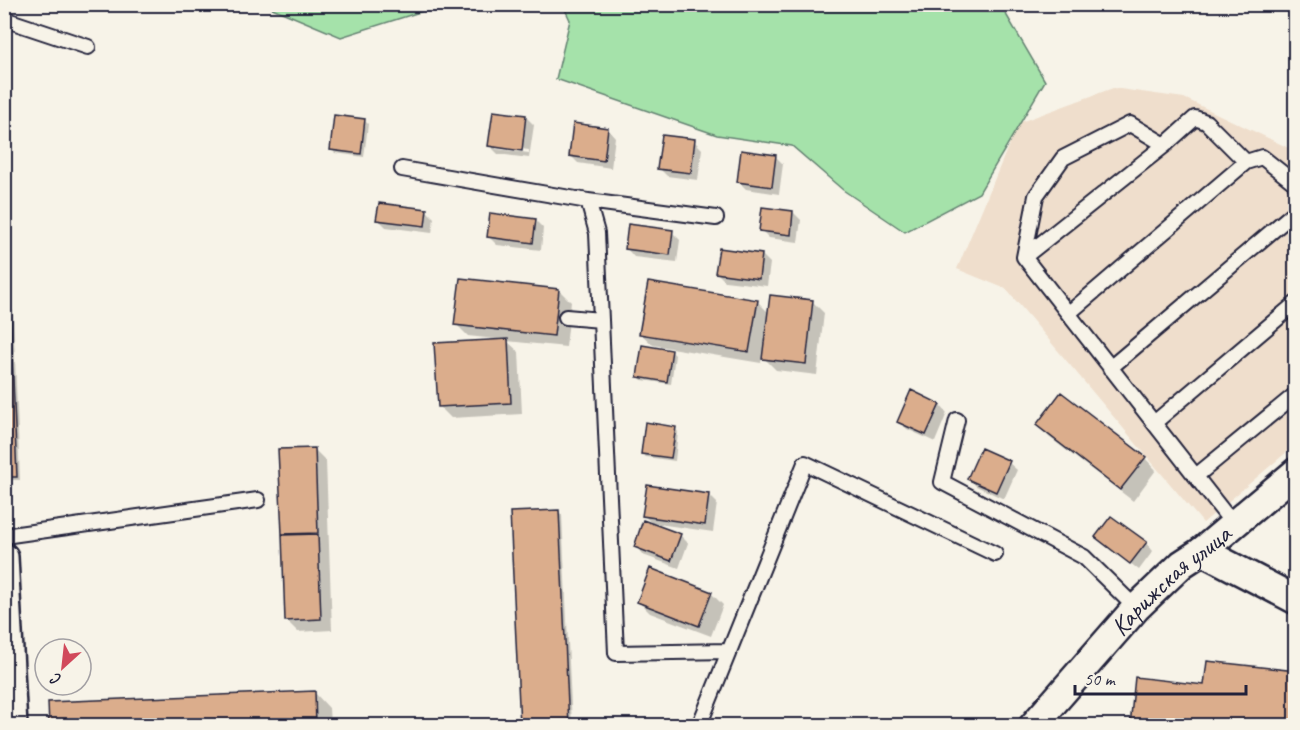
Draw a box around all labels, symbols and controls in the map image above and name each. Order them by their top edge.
street label: Карижская улица [1103,516,1239,642]
north arrow [33,637,93,697]
scale bar [1075,658,1246,696]
text: С [47,668,65,690]
text: 50 m [1084,668,1117,690]

